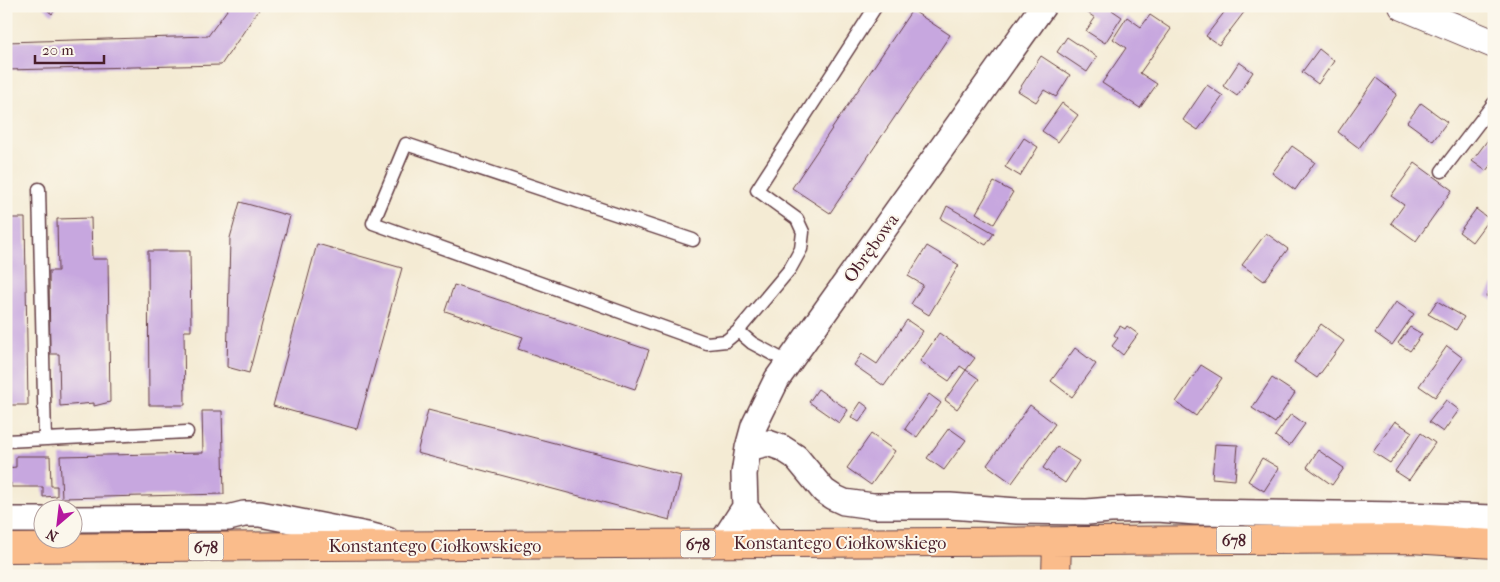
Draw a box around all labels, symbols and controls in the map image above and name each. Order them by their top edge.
scale bar [35,32,104,64]
text: 20 m [42,41,74,59]
street label: Obrębowa [839,209,904,287]
north arrow [32,500,82,550]
text: N [43,525,61,545]
road number: 678 [1216,526,1252,554]
road number: 678 [680,530,716,558]
street label: Konstantego Ciołkowskiego [734,533,946,554]
road number: 678 [188,534,224,560]
street label: Konstantego Ciołkowskiego [329,536,541,557]

